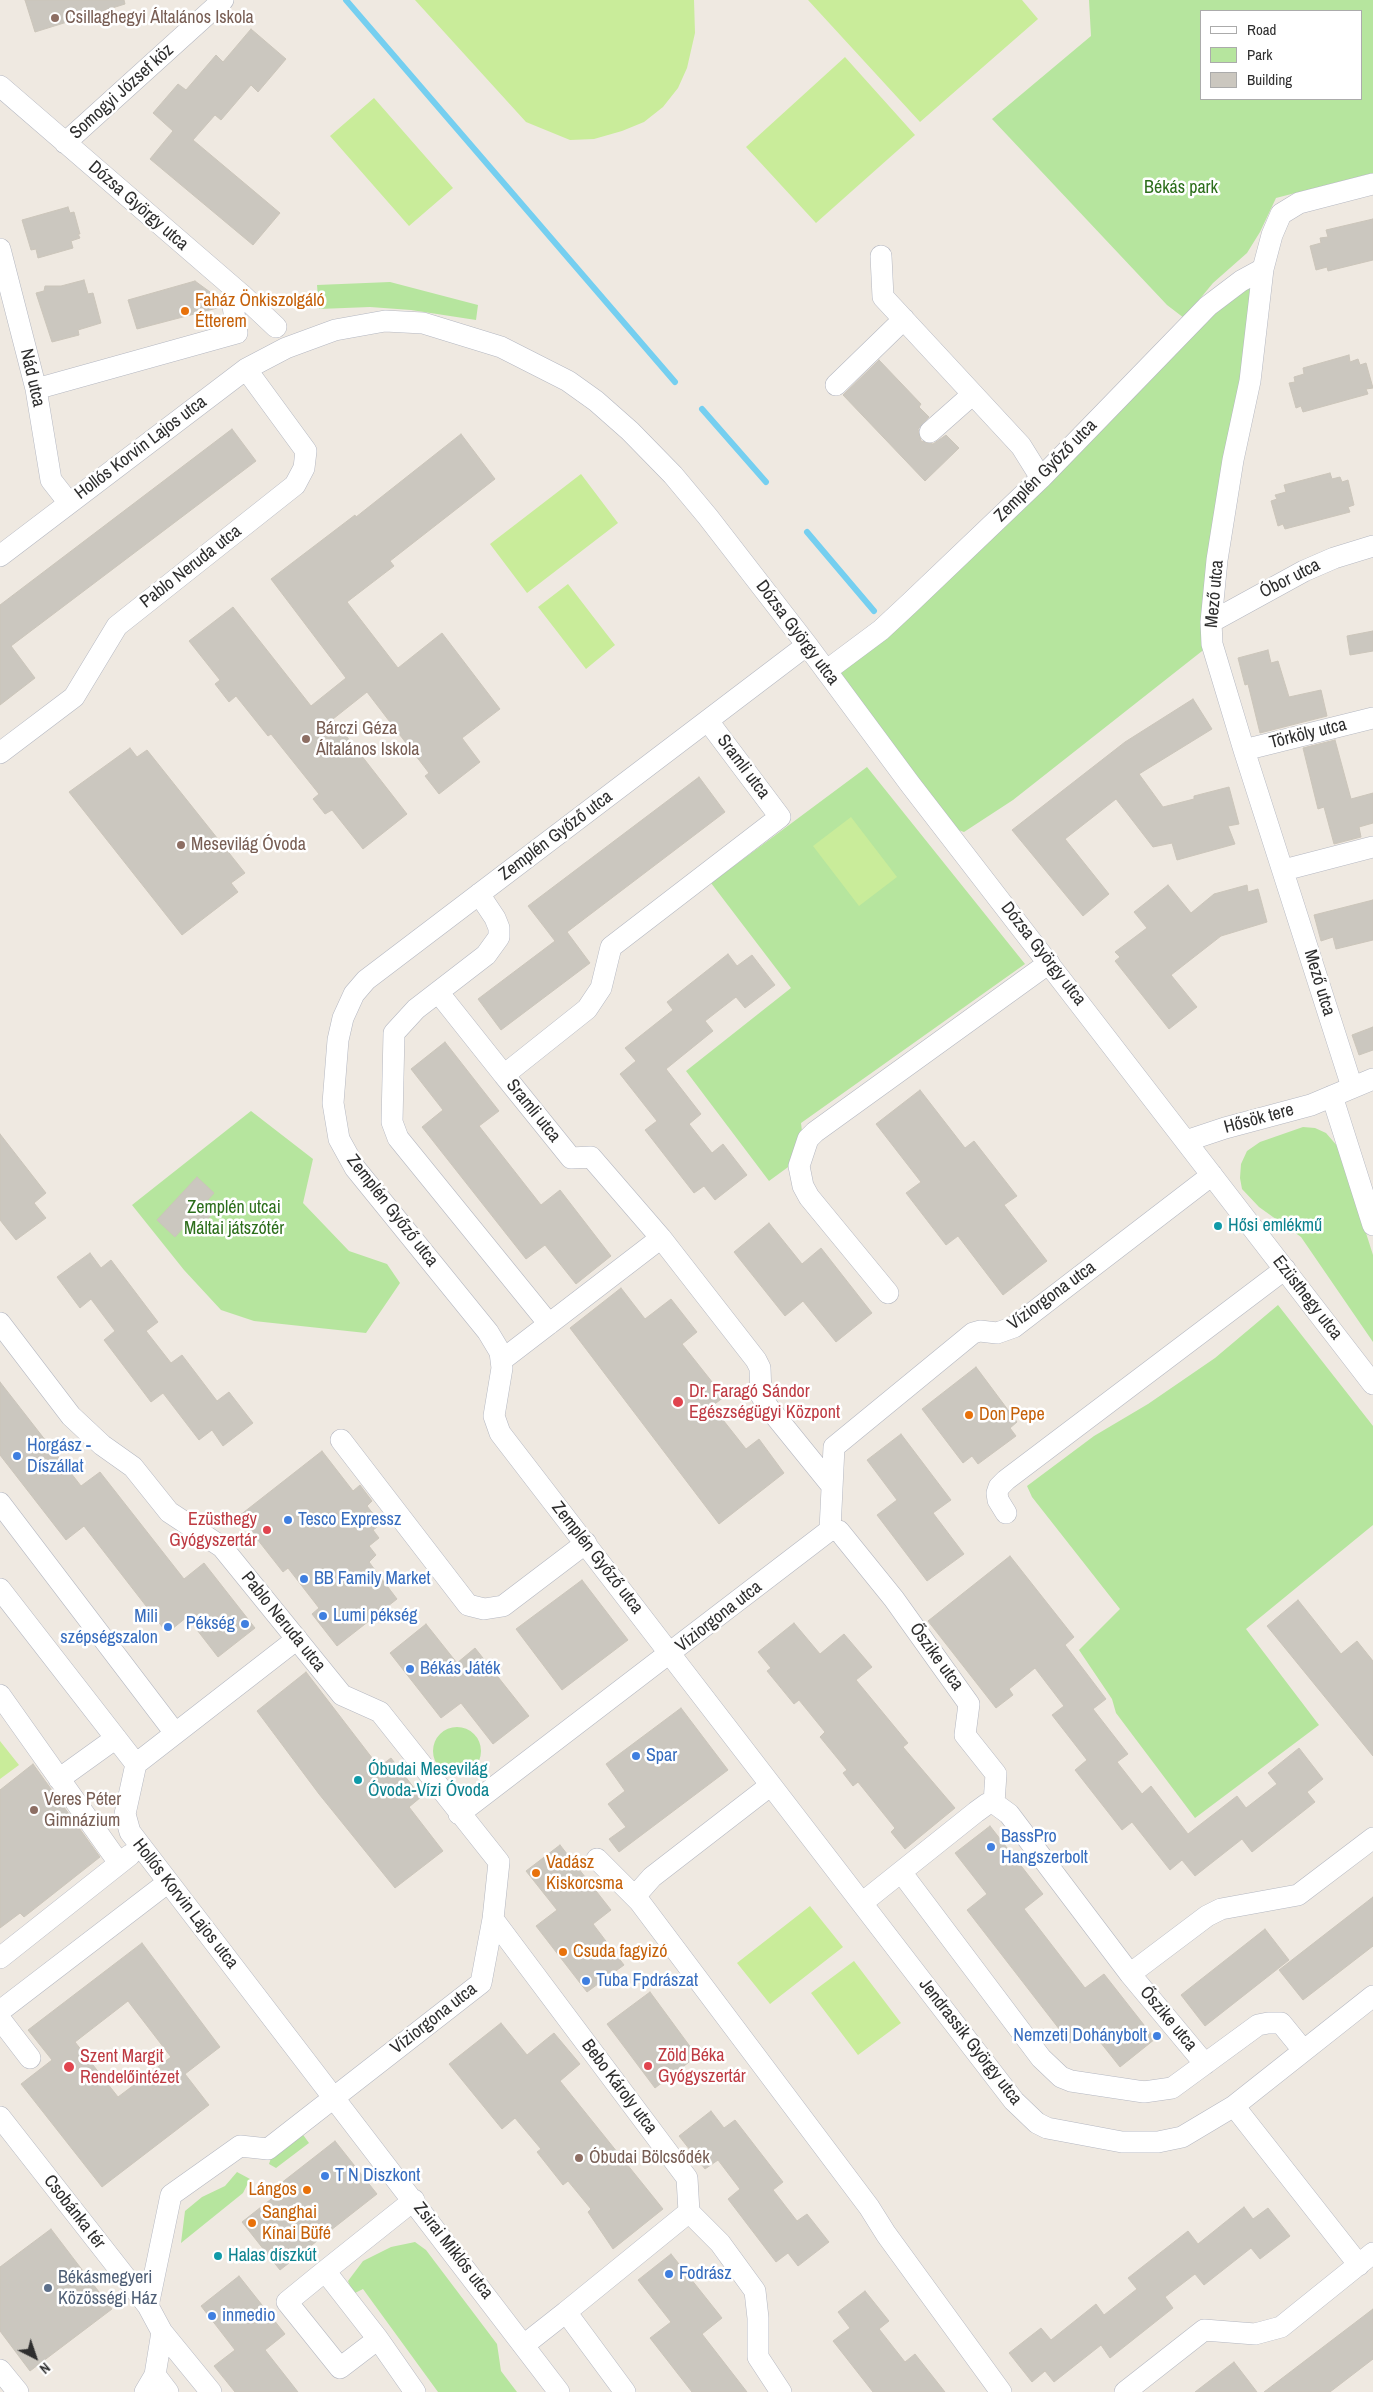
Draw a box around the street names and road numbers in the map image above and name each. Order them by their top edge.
street label: Somogyi József köz [66,40,178,144]
street label: Dózsa György utca [84,157,192,255]
street label: Nád utca [15,347,49,409]
street label: Hollós Korvin Lajos utca [71,391,211,505]
street label: Zemplén Győző utca [990,415,1102,527]
street label: Pablo Neruda utca [136,521,246,613]
street label: Óbor utca [1256,555,1324,603]
street label: Mező utca [1201,559,1229,629]
street label: Dózsa György utca [751,576,843,690]
street label: Törköly utca [1267,714,1349,754]
street label: Sramli utca [712,731,774,803]
street label: Zemplén Győző utca [495,786,617,886]
street label: Dózsa György utca [996,898,1090,1010]
street label: Mező utca [1299,947,1339,1019]
street label: Sramli utca [501,1075,565,1147]
street label: Hősök tere [1222,1099,1296,1139]
street label: Zemplén Győző utca [342,1151,442,1271]
street label: Ezüsthegy utca [1267,1252,1347,1344]
street label: Víziorgona utca [1004,1257,1100,1335]
street label: Zemplén Győző utca [547,1498,647,1618]
street label: Pablo Neruda utca [236,1568,330,1676]
street label: Víziorgona utca [672,1577,766,1657]
street label: Őszike utca [904,1619,968,1695]
street label: Hollós Korvin Lajos utca [127,1835,243,1973]
street label: Jendrassik György utca [914,1974,1026,2110]
street label: Víziorgona utca [387,1979,481,2059]
street label: Őszike utca [1135,1982,1201,2056]
street label: Bebo Károly utca [577,2036,661,2138]
street label: Csobánka tér [38,2171,110,2253]
street label: Zsirai Miklós utca [409,2198,497,2304]

